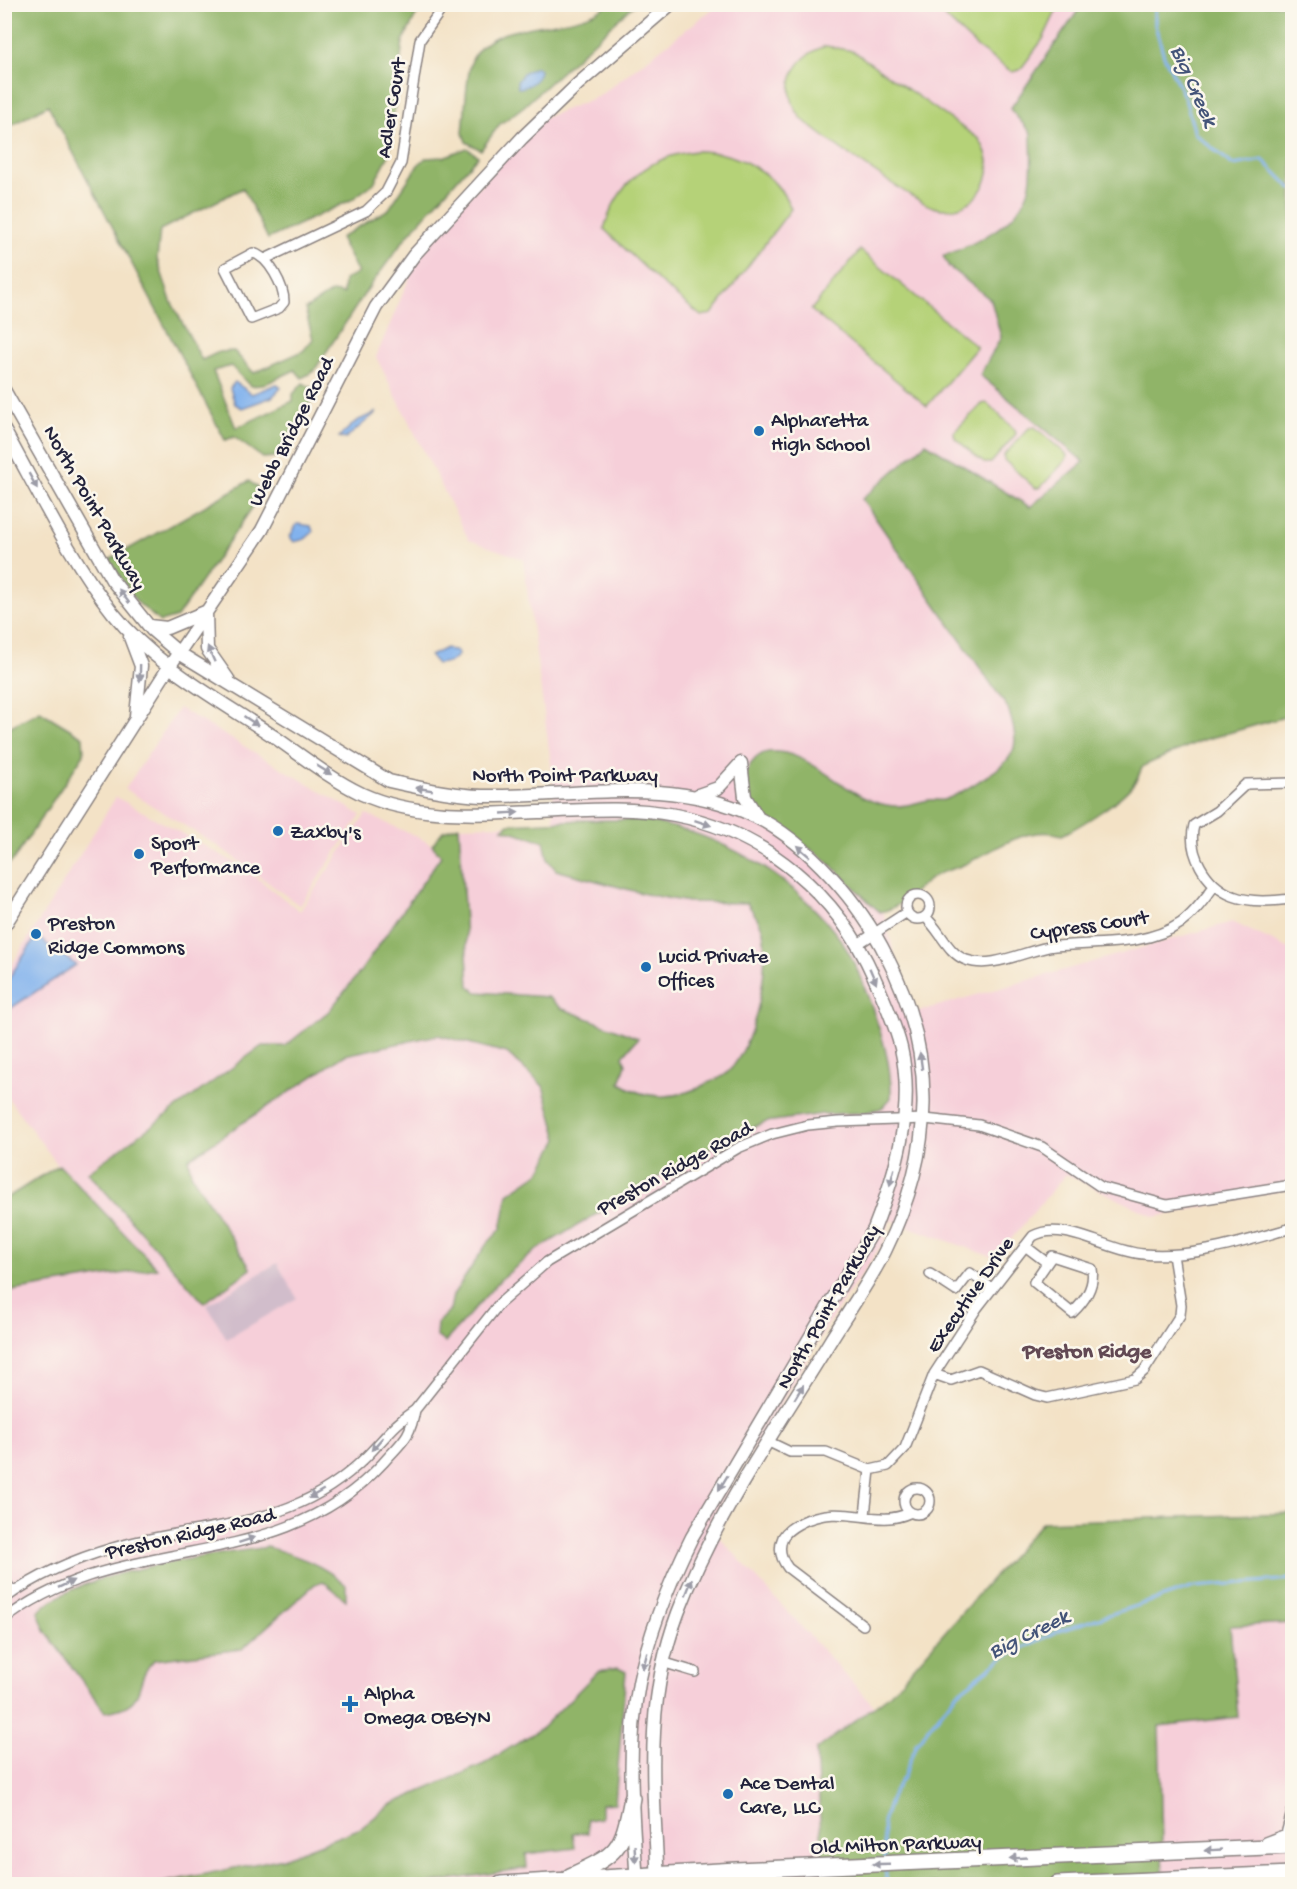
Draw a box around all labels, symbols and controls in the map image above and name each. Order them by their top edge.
water label: Big Creek [1163,42,1223,133]
street label: Adler Court [373,54,414,160]
street label: Webb Bridge Road [245,352,342,512]
place label: Alpharetta High School [771,410,870,459]
street label: North Point Parkway [36,422,150,595]
marker: Alpharetta High School [752,424,766,438]
one-way arrow [28,473,38,490]
one-way arrow [118,588,130,604]
one-way arrow [206,644,216,662]
one-way arrow [136,663,145,682]
one-way arrow [242,715,258,727]
one-way arrow [316,765,332,776]
street label: North Point Parkway [472,765,658,790]
one-way arrow [414,784,433,793]
one-way arrow [500,809,519,818]
one-way arrow [694,818,712,828]
place label: Zaxby's [290,822,362,847]
marker: Zaxby's [271,824,285,838]
place label: Sport Performance [150,833,261,882]
one-way arrow [795,844,810,858]
marker: Sport Performance [132,847,146,861]
street label: Cypress Court [1029,906,1153,948]
place label: Preston Ridge Commons [47,913,186,962]
marker: Preston Ridge Commons [29,927,43,941]
place label: Lucid Private Offices [658,946,770,995]
marker: Lucid Private Offices [639,960,653,974]
one-way arrow [869,968,878,985]
one-way arrow [917,1051,926,1070]
street label: Preston Ridge Road [593,1116,759,1224]
one-way arrow [887,1168,897,1186]
street label: North Point Parkway [773,1221,887,1394]
street label: Executive Drive [923,1232,1022,1359]
district label: Preston Ridge [1022,1340,1152,1366]
one-way arrow [794,1384,805,1400]
one-way arrow [371,1436,384,1451]
one-way arrow [718,1475,729,1491]
one-way arrow [307,1489,324,1499]
street label: Preston Ridge Road [102,1503,280,1567]
one-way arrow [238,1535,256,1544]
one-way arrow [685,1578,694,1596]
one-way arrow [57,1580,74,1589]
water label: Big Creek [985,1604,1076,1666]
one-way arrow [639,1651,649,1670]
place label: Alpha Omega OBGYN [364,1683,491,1732]
marker: Alpha Omega OBGYN [341,1695,359,1713]
place label: Ace Dental Care, LLC [740,1773,835,1822]
marker: Ace Dental Care, LLC [721,1787,735,1801]
street label: Old Milton Parkway [810,1831,982,1862]
one-way arrow [631,1845,640,1864]
one-way arrow [1204,1845,1223,1854]
one-way arrow [1009,1854,1028,1863]
one-way arrow [871,1860,890,1869]

